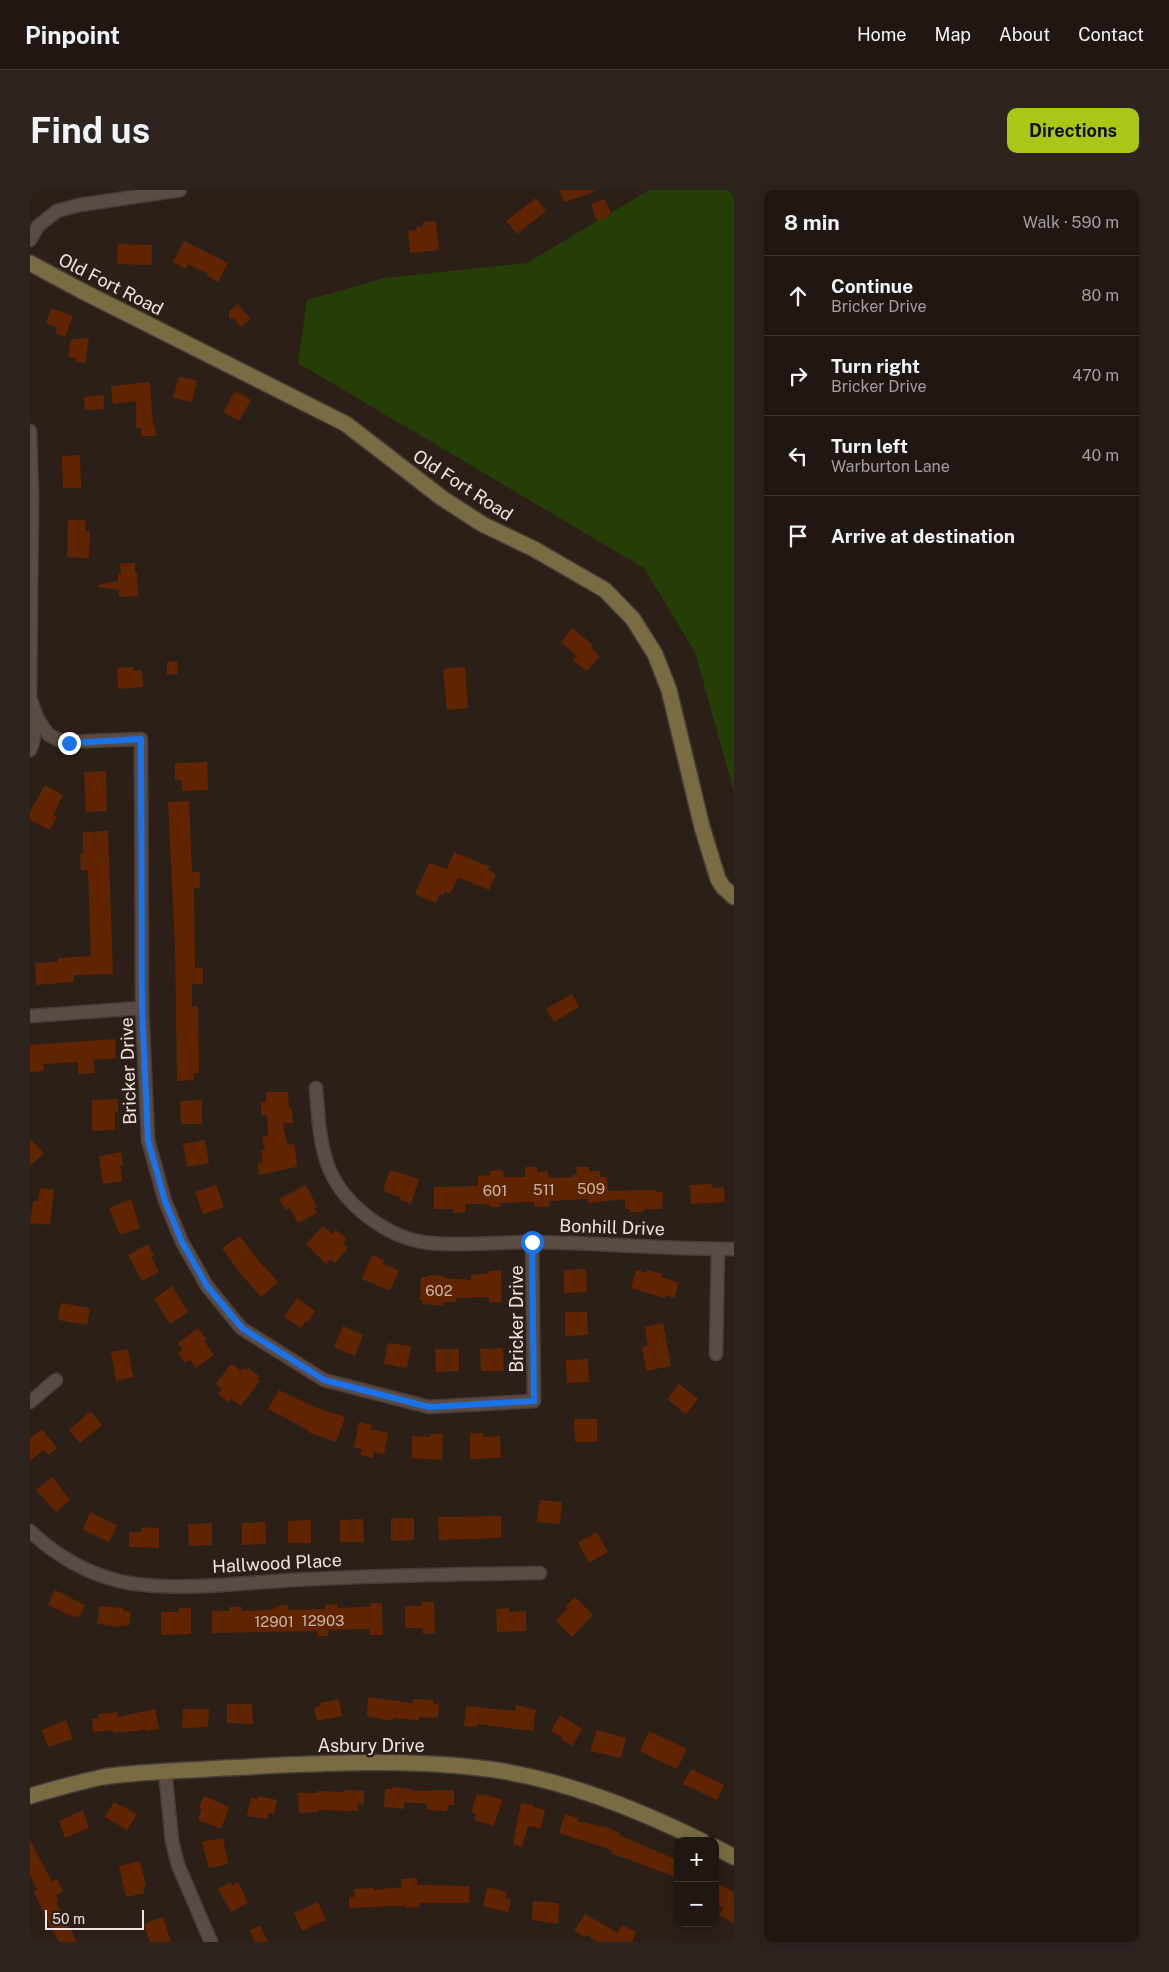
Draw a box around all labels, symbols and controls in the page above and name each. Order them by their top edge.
text: Pinpoint [25,21,120,49]
text: Home [857,24,907,45]
text: Map [935,24,971,45]
text: About [999,24,1050,45]
text: Contact [1078,24,1144,45]
button: Directions [1007,108,1139,153]
text: Find us [30,110,150,151]
text: 8 min [784,210,840,235]
text: Walk · 590 m [1023,213,1119,232]
street label: Old Fort Road [55,249,167,319]
text: Continue [831,275,913,297]
icon: ahead [784,282,812,310]
text: 80 m [1081,286,1119,305]
text: Bricker Drive [831,297,927,316]
text: Turn right [831,355,920,377]
icon: right [784,362,812,390]
text: 470 m [1072,366,1119,385]
text: Bricker Drive [831,377,927,396]
text: Turn left [831,435,908,457]
icon: left [784,442,812,470]
street label: Old Fort Road [409,445,517,525]
text: 40 m [1081,446,1119,465]
text: Warburton Lane [831,457,950,476]
icon: arrive [784,522,812,550]
text: Arrive at destination [831,525,1015,547]
route end [58,732,81,755]
street label: Bricker Drive [116,1017,140,1125]
house number: 509 [577,1180,605,1197]
house number: 511 [533,1181,555,1198]
house number: 601 [483,1182,507,1199]
street label: Bonhill Drive [559,1215,665,1239]
route start [521,1231,544,1254]
street label: Bricker Drive [506,1265,527,1373]
house number: 602 [425,1282,453,1299]
street label: Hallwood Place [212,1549,342,1577]
house number: 12903 [302,1612,344,1629]
house number: 12901 [254,1613,294,1630]
street label: Asbury Drive [317,1735,425,1756]
map controls [674,1837,719,1927]
button: + [674,1837,719,1882]
button: − [674,1882,719,1927]
scale bar [45,1907,144,1930]
text: 50 m [52,1911,85,1927]

